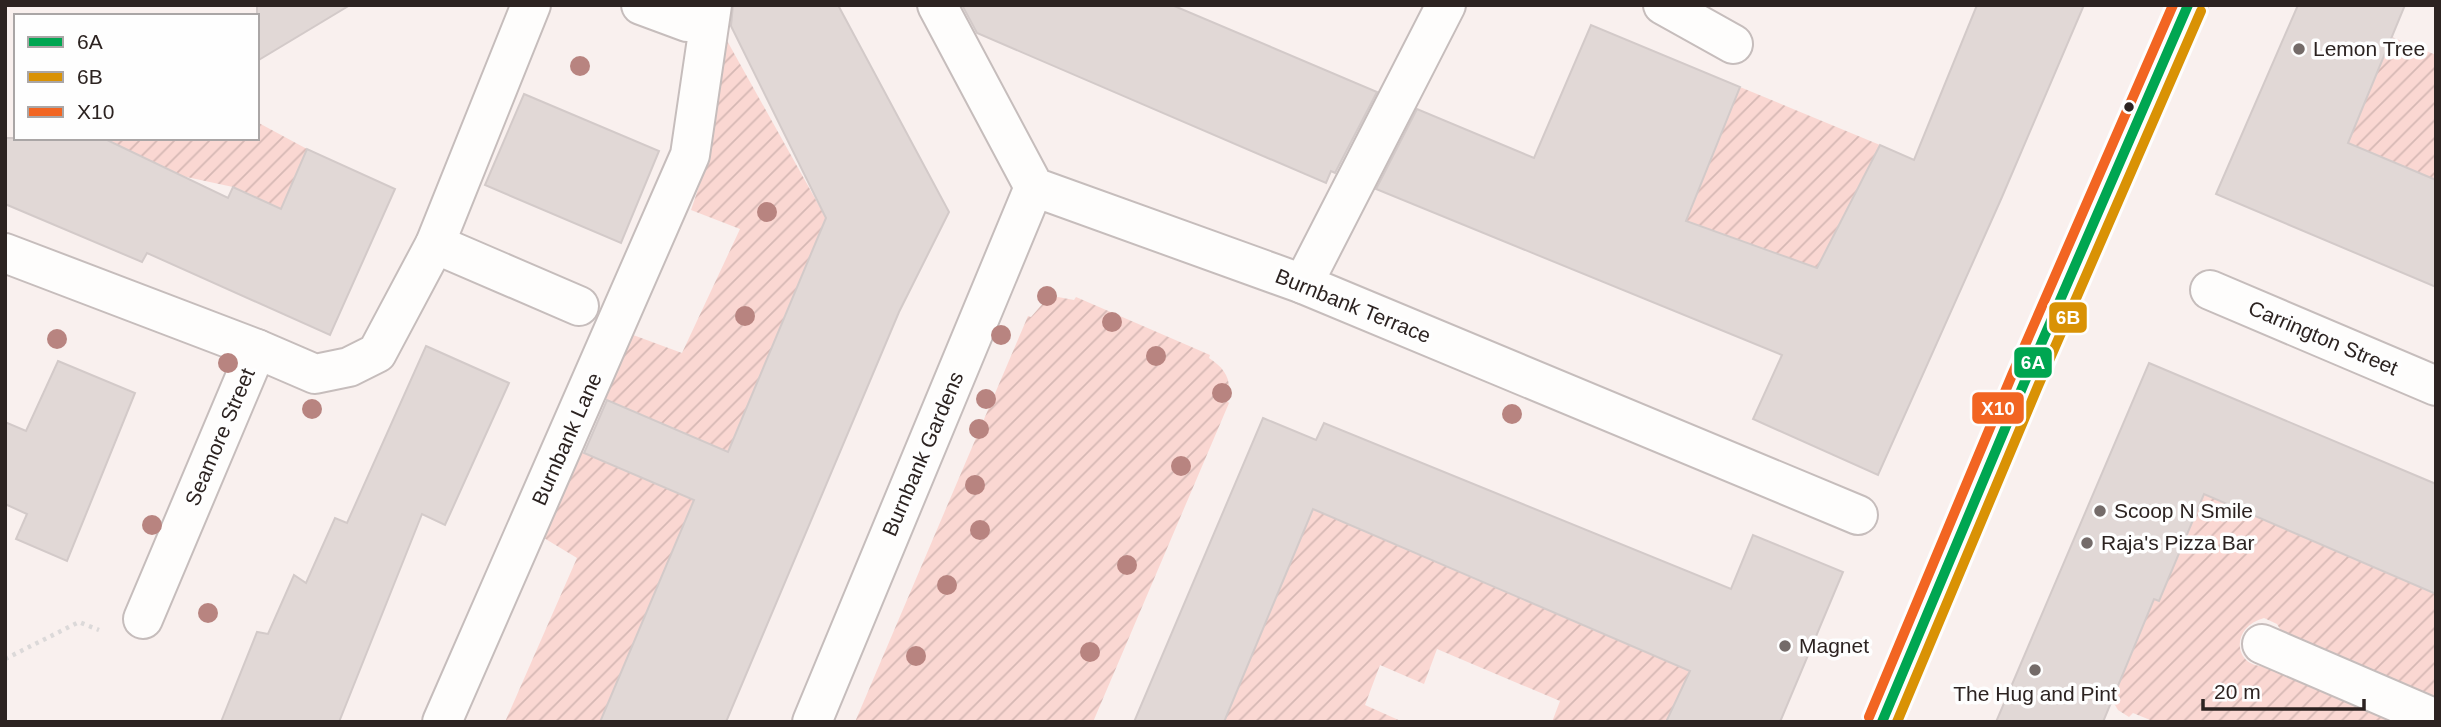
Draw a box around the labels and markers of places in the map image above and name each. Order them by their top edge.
place label: Lemon Tree [2313,37,2425,60]
marker: Lemon Tree [2291,41,2307,57]
unlabelled marker [2122,100,2136,114]
place label: Scoop N Smile [2114,499,2253,522]
marker: Scoop N Smile [2092,503,2108,519]
place label: Raja's Pizza Bar [2101,531,2254,554]
marker: Raja's Pizza Bar [2079,535,2095,551]
place label: Magnet [1799,634,1869,657]
marker: Magnet [1777,638,1793,654]
marker: The Hug and Pint [2027,662,2043,678]
place label: The Hug and Pint [1953,682,2117,705]

